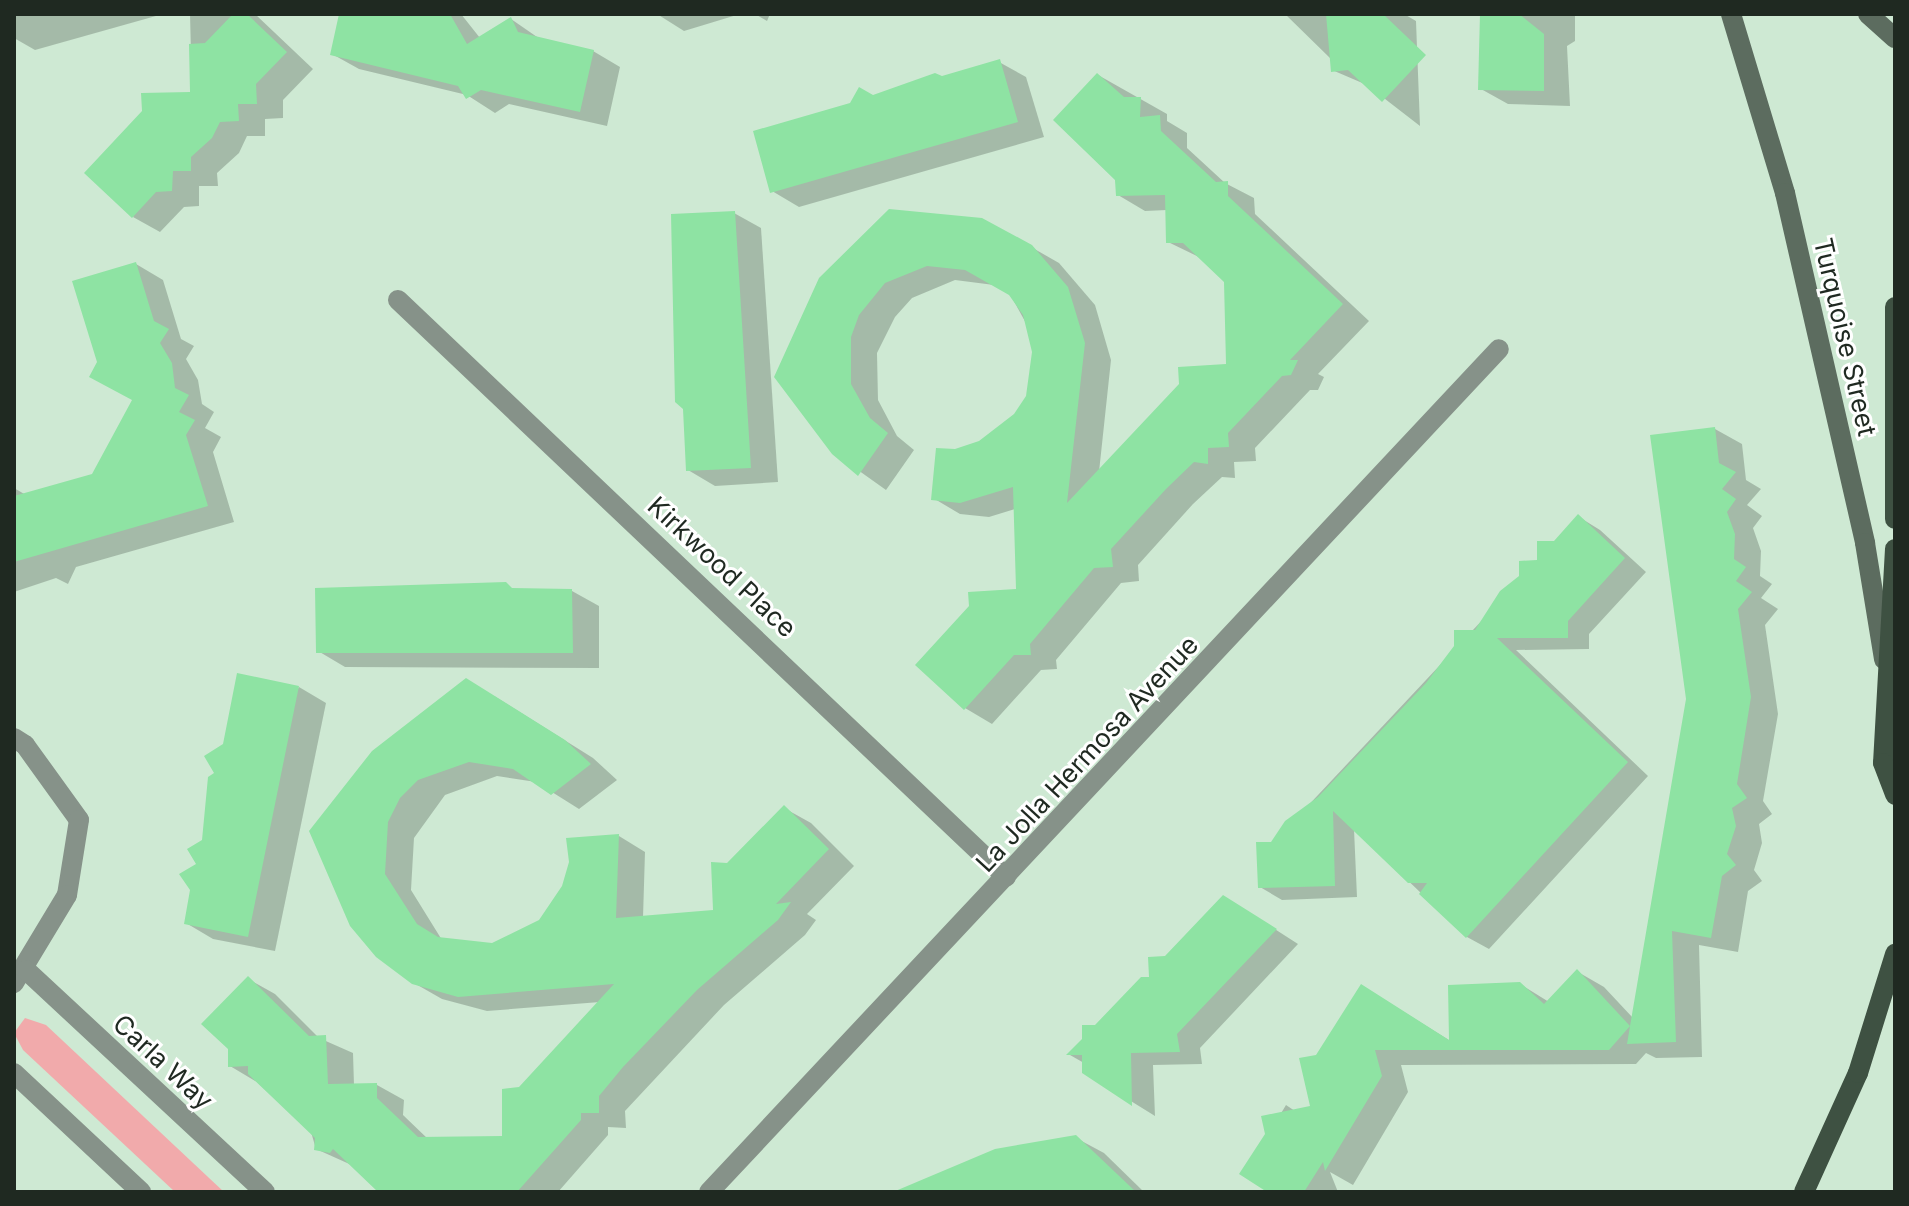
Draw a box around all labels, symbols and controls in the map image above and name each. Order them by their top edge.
street label: Turquoise Street [1807,235,1883,439]
street label: Kirkwood Place [641,490,803,644]
street label: La Jolla Hermosa Avenue [969,629,1205,879]
street label: Carla Way [107,1008,219,1116]

